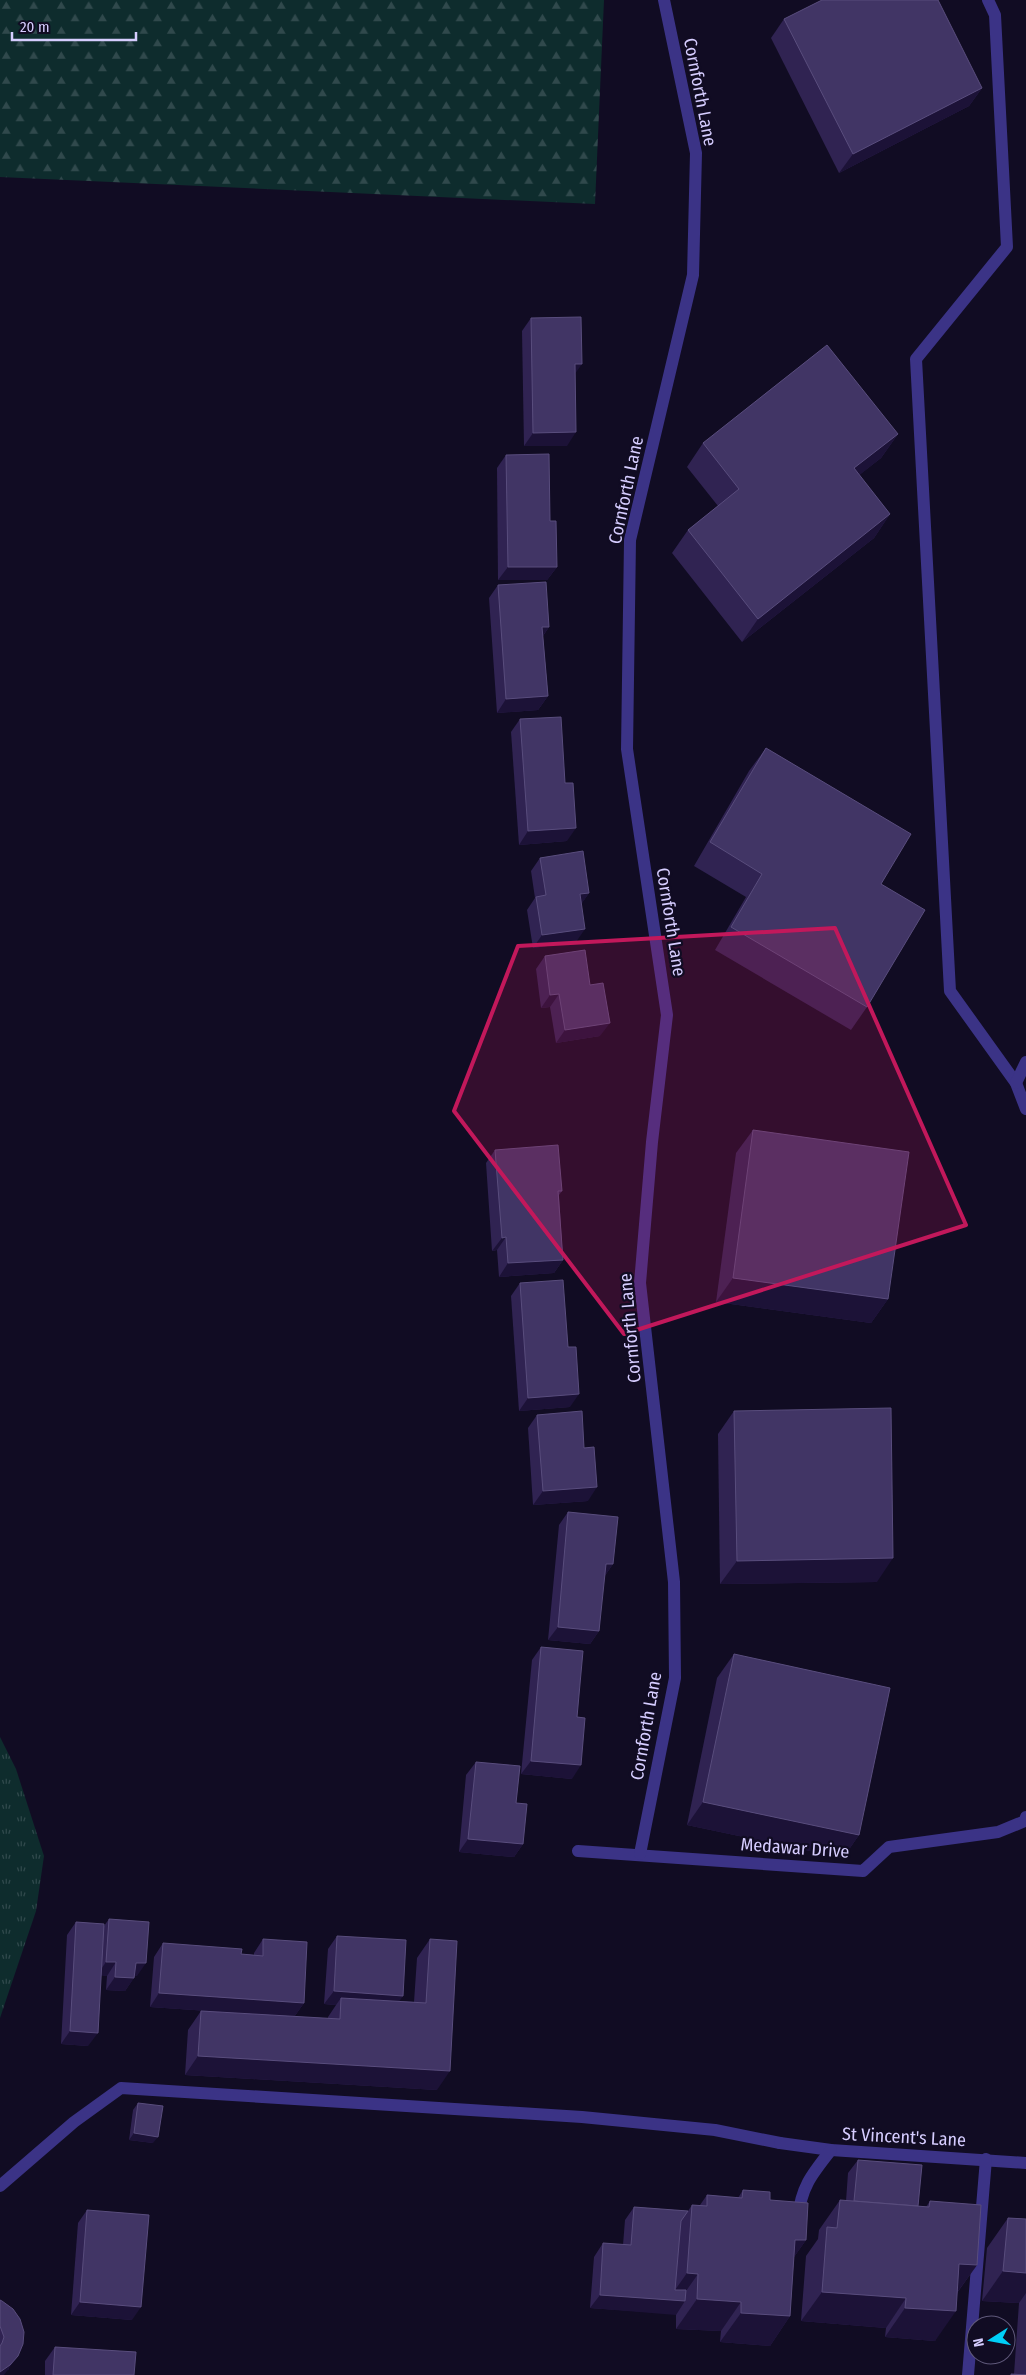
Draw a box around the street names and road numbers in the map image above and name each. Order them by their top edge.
street label: Cornforth Lane [679,36,721,148]
street label: Cornforth Lane [604,434,648,546]
street label: Cornforth Lane [652,866,690,978]
street label: Cornforth Lane [614,1272,646,1384]
street label: Cornforth Lane [626,1670,666,1782]
street label: Medawar Drive [740,1833,850,1863]
street label: St Vincent's Lane [842,2123,967,2151]

